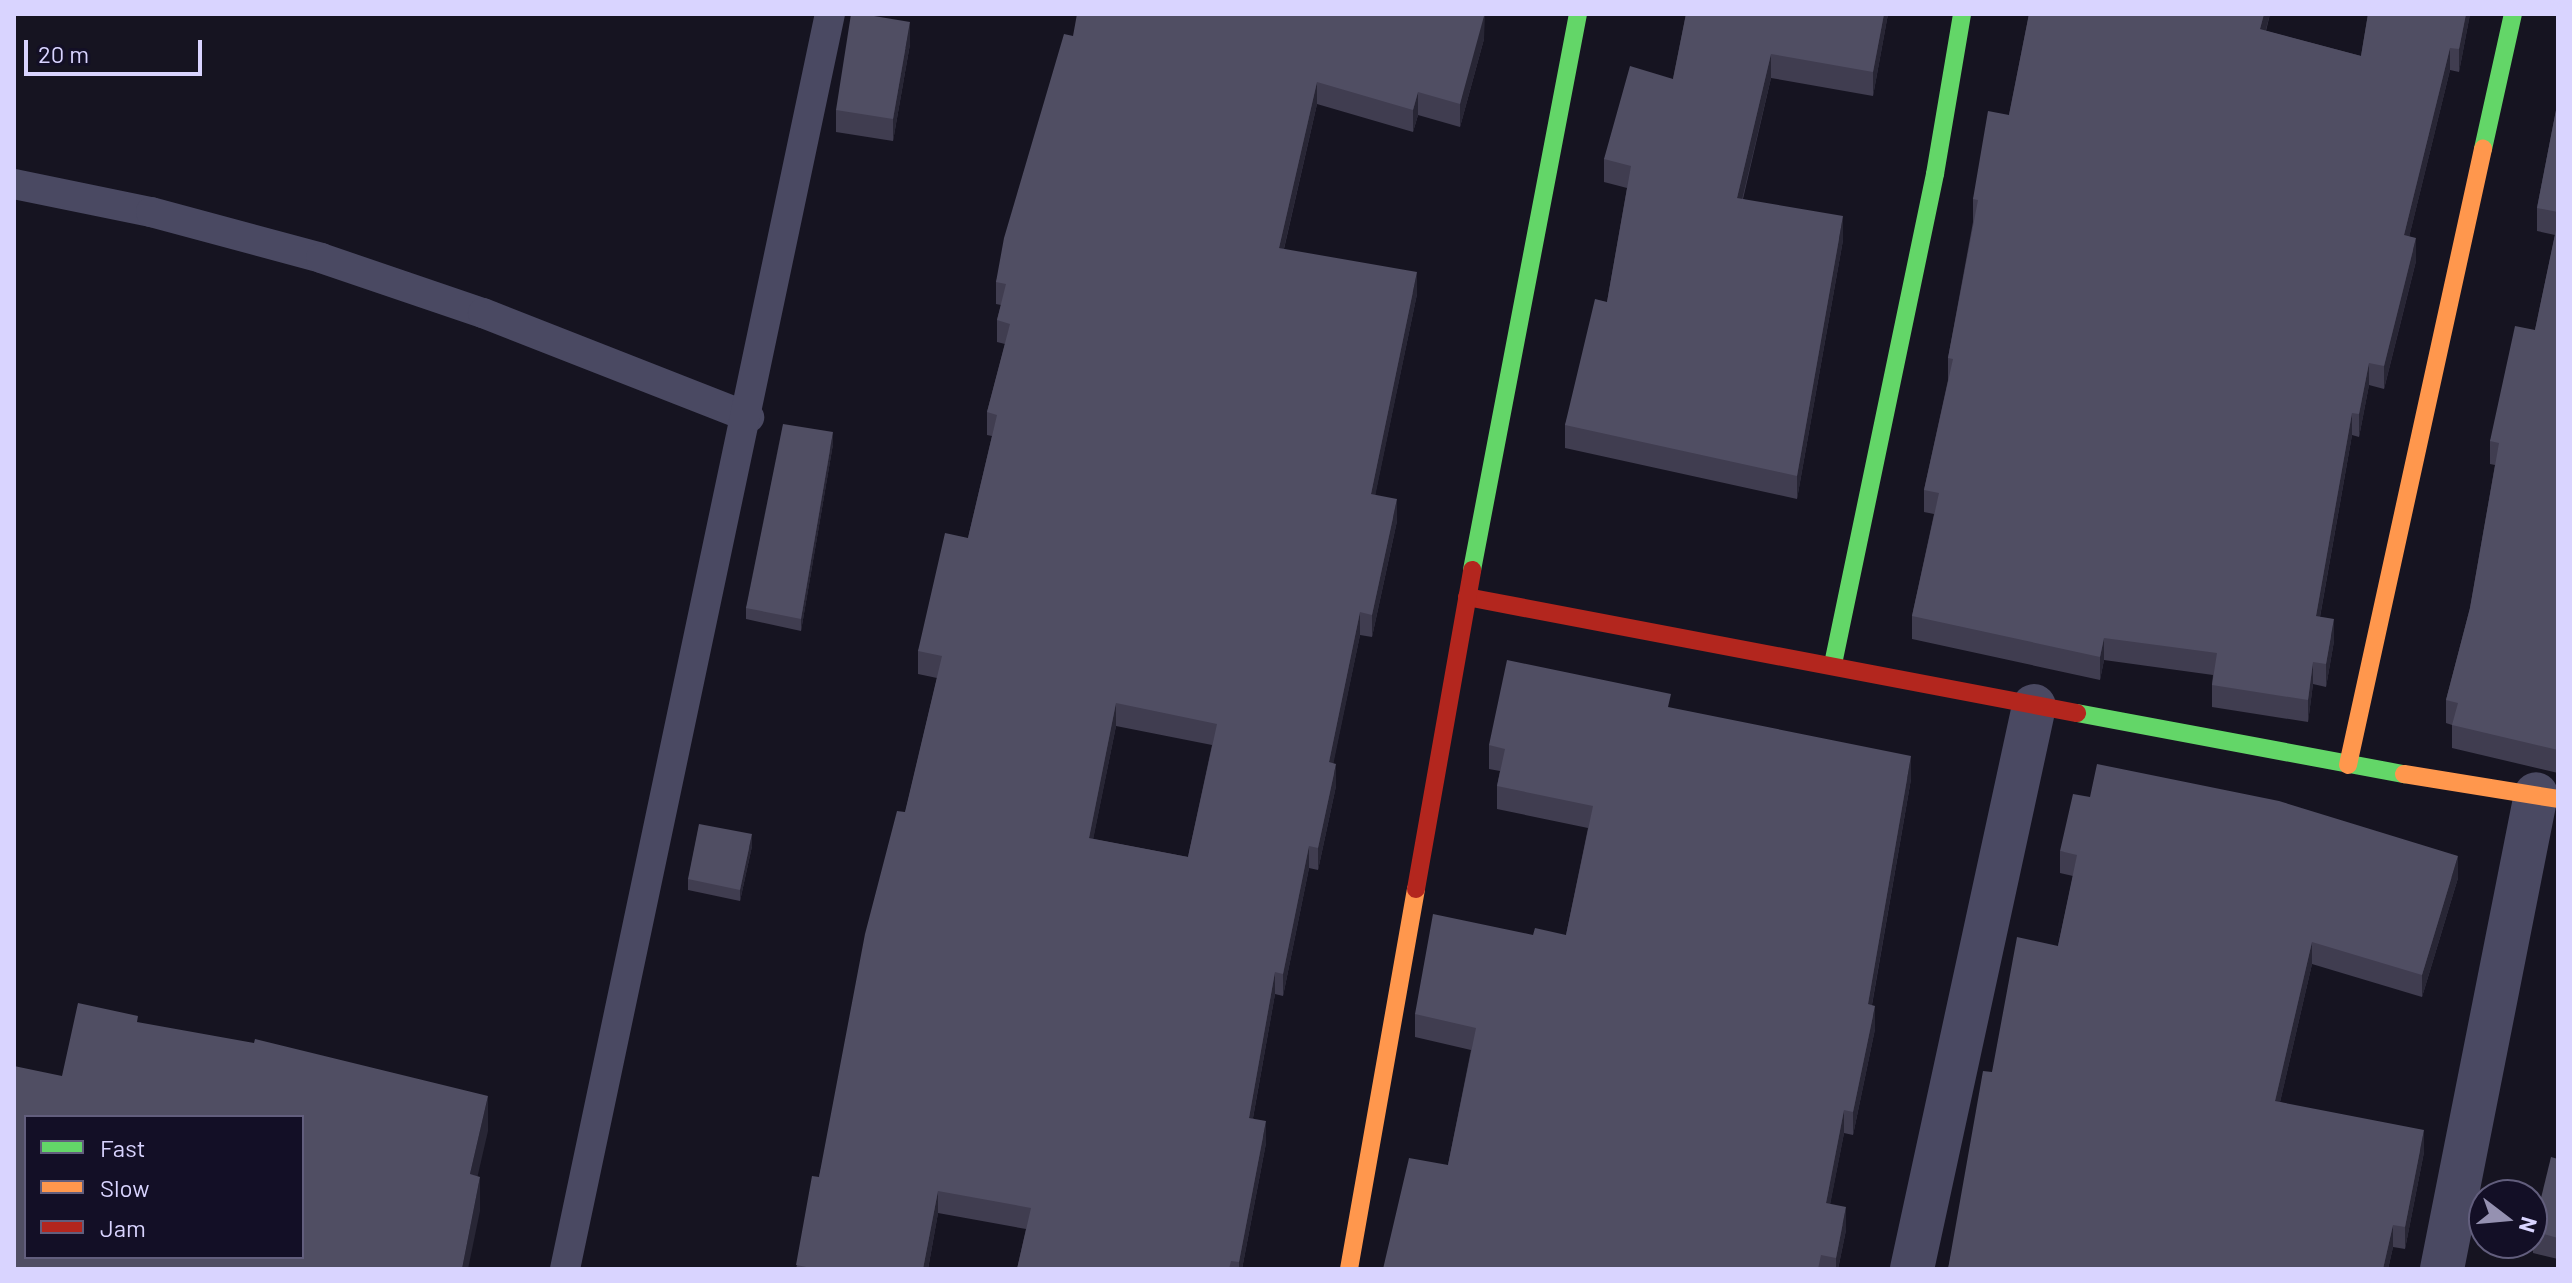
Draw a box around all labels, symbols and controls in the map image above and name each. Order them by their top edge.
scale bar [28,24,206,74]
text: 20 m [38,39,89,68]
legend [24,1115,304,1259]
text: Fast [100,1133,145,1162]
text: Slow [100,1173,149,1202]
north arrow [2468,1179,2548,1259]
text: Jam [100,1213,146,1242]
text: N [2515,1214,2544,1236]

